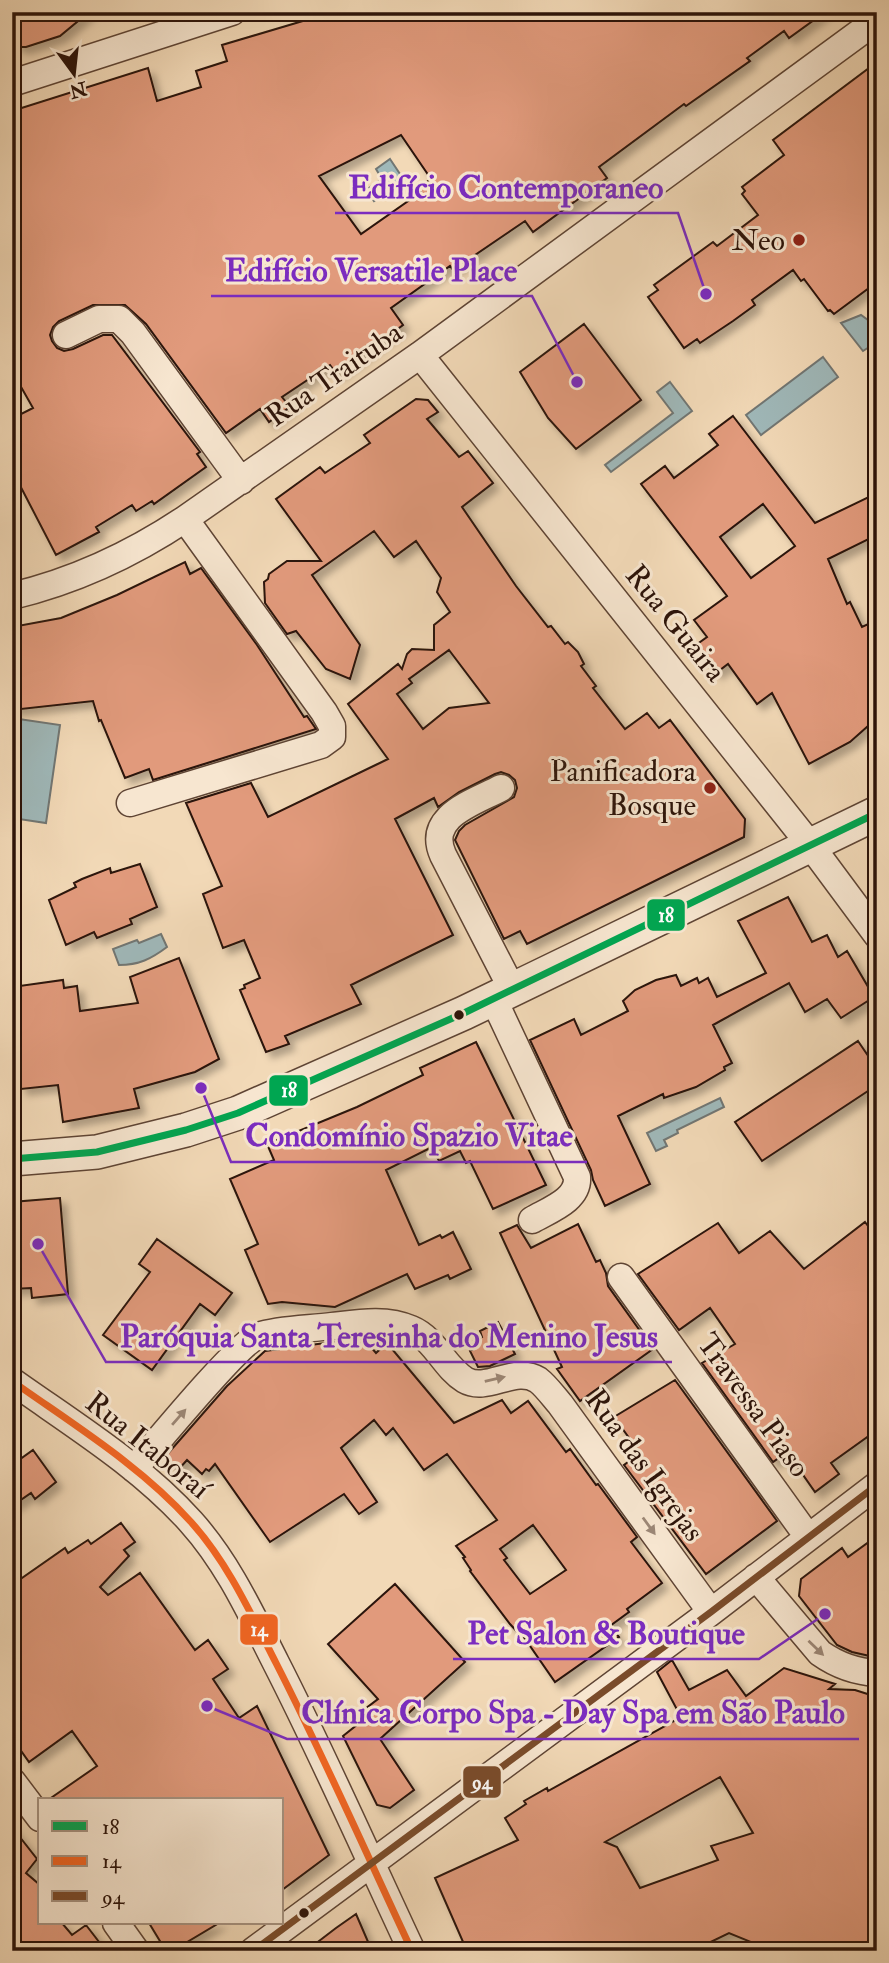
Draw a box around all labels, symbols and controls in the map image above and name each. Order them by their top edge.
north arrow [38,38,108,108]
text: N [66,75,90,104]
callout: Edifício Contemporaneo [335,160,678,213]
text: Edifício Contemporaneo [348,168,664,208]
place label: Neo [732,222,785,259]
marker: Neo [791,232,807,248]
callout: Edifício Versatile Place [211,243,532,296]
text: Edifício Versatile Place [225,251,518,291]
street label: Rua Traituba [259,314,410,435]
street label: Rua Guaira [617,557,734,690]
place label: Panificadora Bosque [550,753,697,824]
marker: Panificadora Bosque [702,780,718,796]
line badge: 18 [646,898,686,932]
text: 18 [658,904,674,928]
unlabelled marker [452,1008,466,1022]
line badge: 18 [268,1074,309,1107]
text: 18 [281,1079,297,1103]
callout: Condomínio Spazio Vitae [231,1109,587,1162]
text: Condomínio Spazio Vitae [245,1116,573,1156]
callout: Paróquia Santa Teresinha do Menino Jesus [106,1309,672,1362]
text: Paróquia Santa Teresinha do Menino Jesus [120,1317,658,1357]
street label: Travessa Piaso [689,1326,818,1485]
one-way arrow [484,1374,506,1385]
street label: Rua das Igrejas [577,1382,712,1549]
street label: Rua Itaboraí [78,1384,219,1508]
one-way arrow [171,1409,186,1426]
one-way arrow [641,1517,655,1535]
callout: Pet Salon & Boutique [453,1606,759,1659]
line badge: 14 [239,1613,279,1646]
text: Pet Salon & Boutique [467,1614,745,1654]
text: 14 [250,1618,269,1642]
one-way arrow [807,1640,825,1656]
callout: Clínica Corpo Spa - Day Spa em São Paulo [287,1686,859,1739]
text: Clínica Corpo Spa - Day Spa em São Paulo [301,1693,845,1733]
line badge: 94 [462,1765,502,1799]
text: 94 [470,1771,494,1795]
legend [38,1798,284,1924]
text: 18 [102,1814,119,1841]
text: 14 [102,1848,122,1875]
text: 94 [100,1884,126,1911]
unlabelled marker [297,1906,311,1920]

